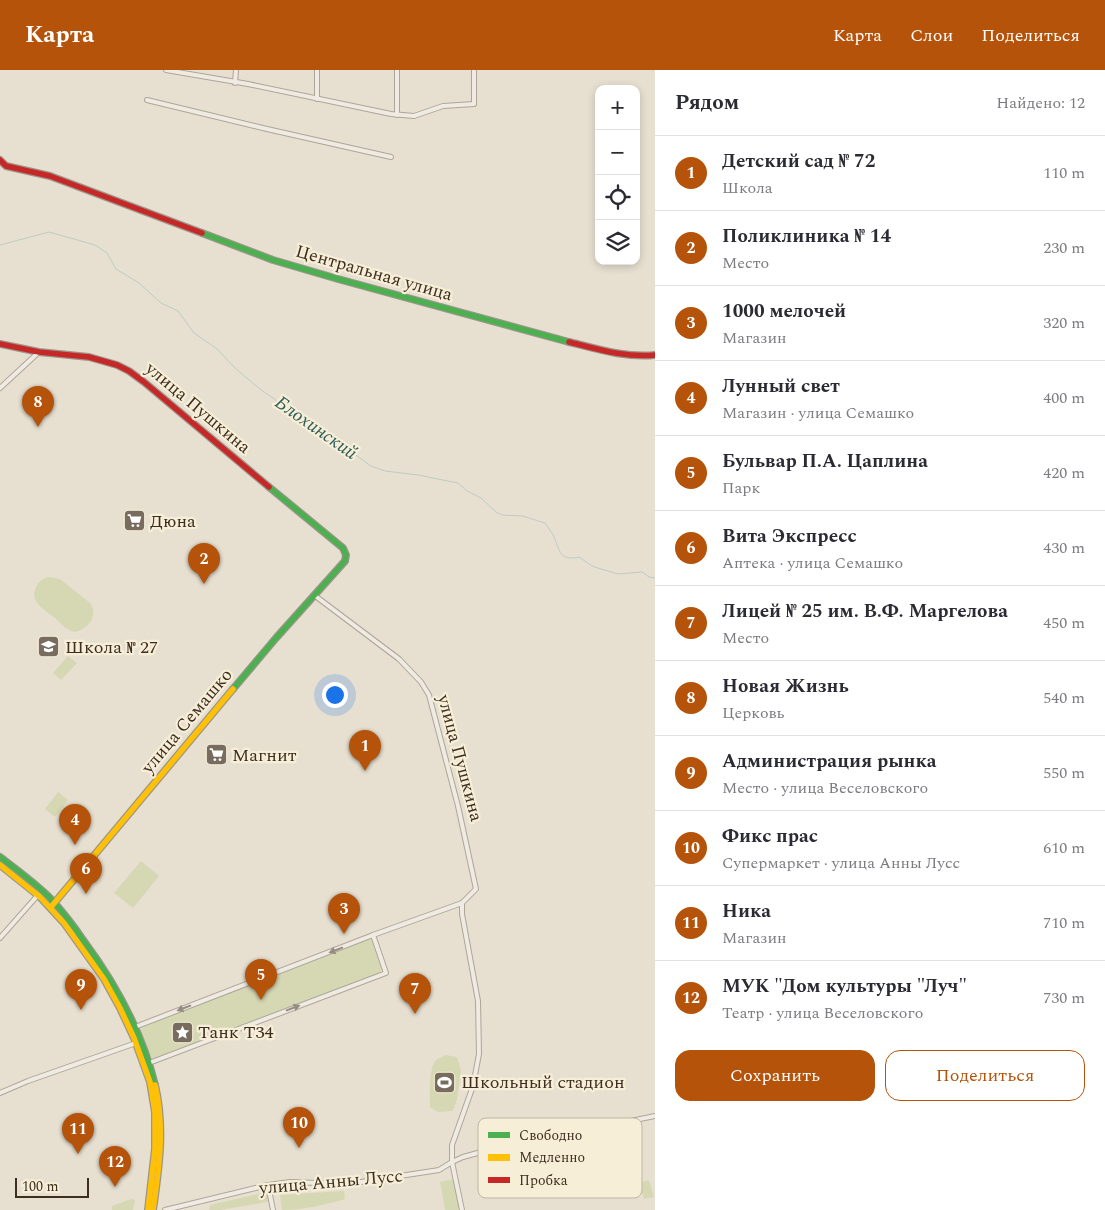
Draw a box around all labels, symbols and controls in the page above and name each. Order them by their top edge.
text: Карта [25,17,94,53]
text: Карта [833,22,882,49]
text: Слои [910,22,953,49]
text: Поделиться [981,22,1080,49]
map controls [595,85,640,265]
button: + [595,85,640,130]
text: Рядом [675,87,739,119]
text: Найдено: 12 [996,91,1085,115]
button: − [595,130,640,175]
text: Детский сад № 72 [722,147,875,176]
text: 1 [687,161,695,185]
text: 110 m [1043,161,1085,185]
button: locate [595,175,640,220]
text: Школа [722,176,773,200]
button: layers [595,220,640,265]
text: Поликлиника № 14 [722,222,891,251]
text: 2 [687,236,695,260]
text: 230 m [1043,236,1085,260]
street label: Центральная улица [292,238,456,308]
text: Место [722,251,769,275]
text: 1000 мелочей [722,297,846,326]
text: 3 [687,311,695,335]
text: 320 m [1043,311,1085,335]
text: Магазин [722,326,786,350]
street label: улица Пушкина [139,355,257,460]
text: Лунный свет [722,372,840,401]
pin: 8 [22,386,54,427]
text: 4 [687,386,695,410]
text: 400 m [1043,386,1085,410]
water label: Блохинский [269,389,364,467]
text: Магазин · улица Семашко [722,401,914,425]
text: Бульвар П.А. Цаплина [722,447,928,476]
text: 5 [687,461,695,485]
text: 420 m [1043,461,1085,485]
text: Парк [722,476,760,500]
place label: Дюна [150,508,196,535]
supermarket icon: Дюна [122,509,146,533]
text: Вита Экспресс [722,522,857,551]
text: 6 [687,536,695,560]
text: 430 m [1043,536,1085,560]
pin: 2 [188,543,220,584]
text: Аптека · улица Семашко [722,551,903,575]
text: Лицей № 25 им. В.Ф. Маргелова [722,597,1008,626]
text: 7 [687,611,695,635]
text: 450 m [1043,611,1085,635]
text: Место [722,626,769,650]
place label: Школа № 27 [65,634,158,661]
school or university icon: Школа № 27 [37,635,61,659]
street label: улица Семашко [134,662,239,780]
text: Новая Жизнь [722,672,849,701]
your location [322,682,348,708]
text: 8 [687,686,695,710]
text: 540 m [1043,686,1085,710]
street label: улица Пушкина [430,691,490,825]
text: Церковь [722,701,785,725]
pin: 1 [349,730,381,771]
place label: Магнит [232,742,297,769]
supermarket icon: Магнит [204,743,228,767]
text: Администрация рынка [722,747,937,776]
text: 9 [687,761,695,785]
text: 550 m [1043,761,1085,785]
text: Место · улица Веселовского [722,776,928,800]
pin: 4 [59,804,91,845]
text: Фикс прас [722,822,818,851]
text: 10 [682,836,700,860]
text: 610 m [1043,836,1085,860]
text: Супермаркет · улица Анны Лусс [722,851,960,875]
pin: 6 [70,853,102,894]
pin: 3 [328,893,360,934]
text: Ника [722,897,771,926]
text: 11 [682,911,700,935]
text: 710 m [1043,911,1085,935]
text: Магазин [722,926,786,950]
one-way arrow [329,946,343,954]
pin: 5 [245,959,277,1000]
pin: 9 [65,969,97,1010]
text: МУК "Дом культуры "Луч" [722,972,967,1001]
pin: 7 [399,973,431,1014]
text: 12 [682,986,700,1010]
text: 730 m [1043,986,1085,1010]
text: Театр · улица Веселовского [722,1001,923,1025]
one-way arrow [176,1004,191,1012]
one-way arrow [285,1004,300,1012]
place label: Танк T34 [198,1019,274,1046]
place icon: Танк T34 [170,1020,194,1044]
button: Сохранить [675,1050,875,1101]
button: Поделиться [885,1050,1085,1101]
place label: Школьный стадион [461,1069,625,1096]
sports icon: Школьный стадион [433,1070,457,1094]
pin: 10 [283,1107,315,1148]
pin: 11 [62,1113,94,1154]
legend [478,1118,642,1198]
text: Свободно [519,1125,582,1146]
pin: 12 [99,1146,131,1187]
text: Медленно [519,1147,585,1168]
street label: улица Анны Лусс [257,1162,404,1202]
text: Пробка [519,1170,568,1191]
scale bar [15,1175,89,1198]
text: 100 m [22,1176,59,1197]

